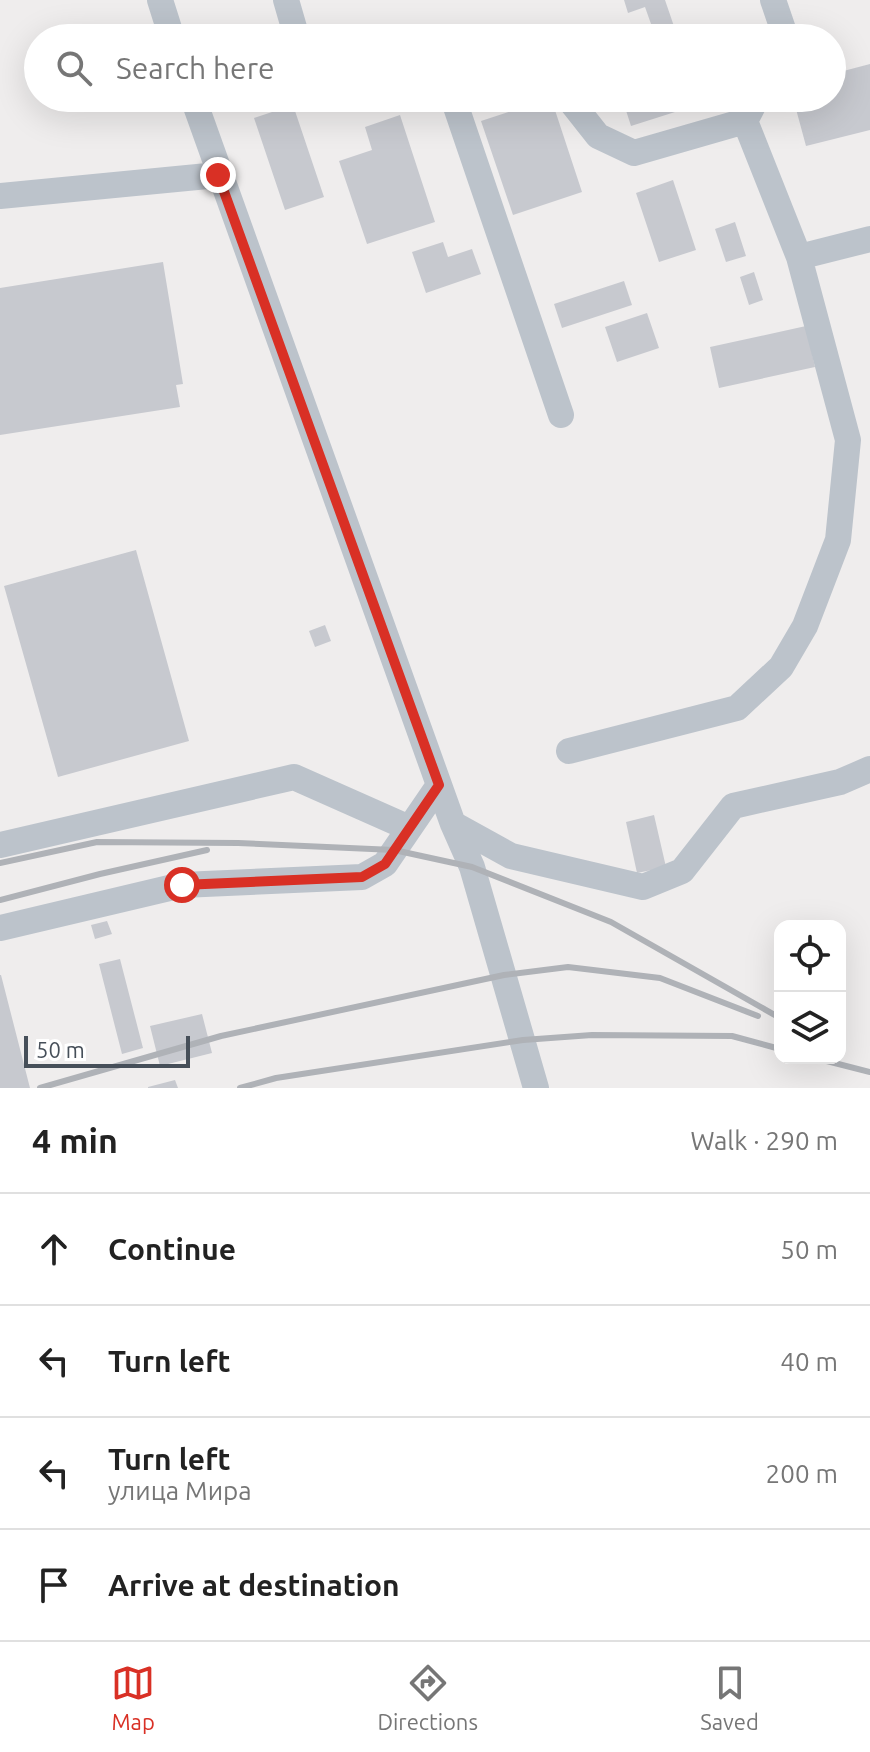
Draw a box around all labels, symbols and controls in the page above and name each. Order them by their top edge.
search box [24,24,846,112]
icon: search [52,46,96,90]
text: Search here [116,51,275,85]
route end [200,157,236,193]
route start [164,867,200,903]
map controls [774,920,846,1064]
button: locate [774,920,846,992]
button: layers [774,992,846,1064]
scale bar [24,1032,190,1068]
text: 50 m [36,1037,85,1062]
text: 4 min [32,1121,118,1159]
text: Walk · 290 m [690,1126,838,1155]
icon: ahead [32,1227,76,1271]
text: Continue [108,1232,236,1266]
text: 50 m [780,1235,838,1264]
icon: left [32,1339,76,1383]
text: Turn left [108,1344,230,1378]
text: 40 m [780,1347,838,1376]
text: Turn left [108,1442,230,1476]
icon: left [32,1451,76,1495]
text: 200 m [766,1459,838,1488]
text: улица Мира [108,1476,252,1505]
icon: arrive [32,1563,76,1607]
text: Arrive at destination [108,1568,400,1602]
tab: Map [111,1661,155,1734]
tab: Directions [377,1661,478,1734]
tab: Saved [700,1661,759,1734]

